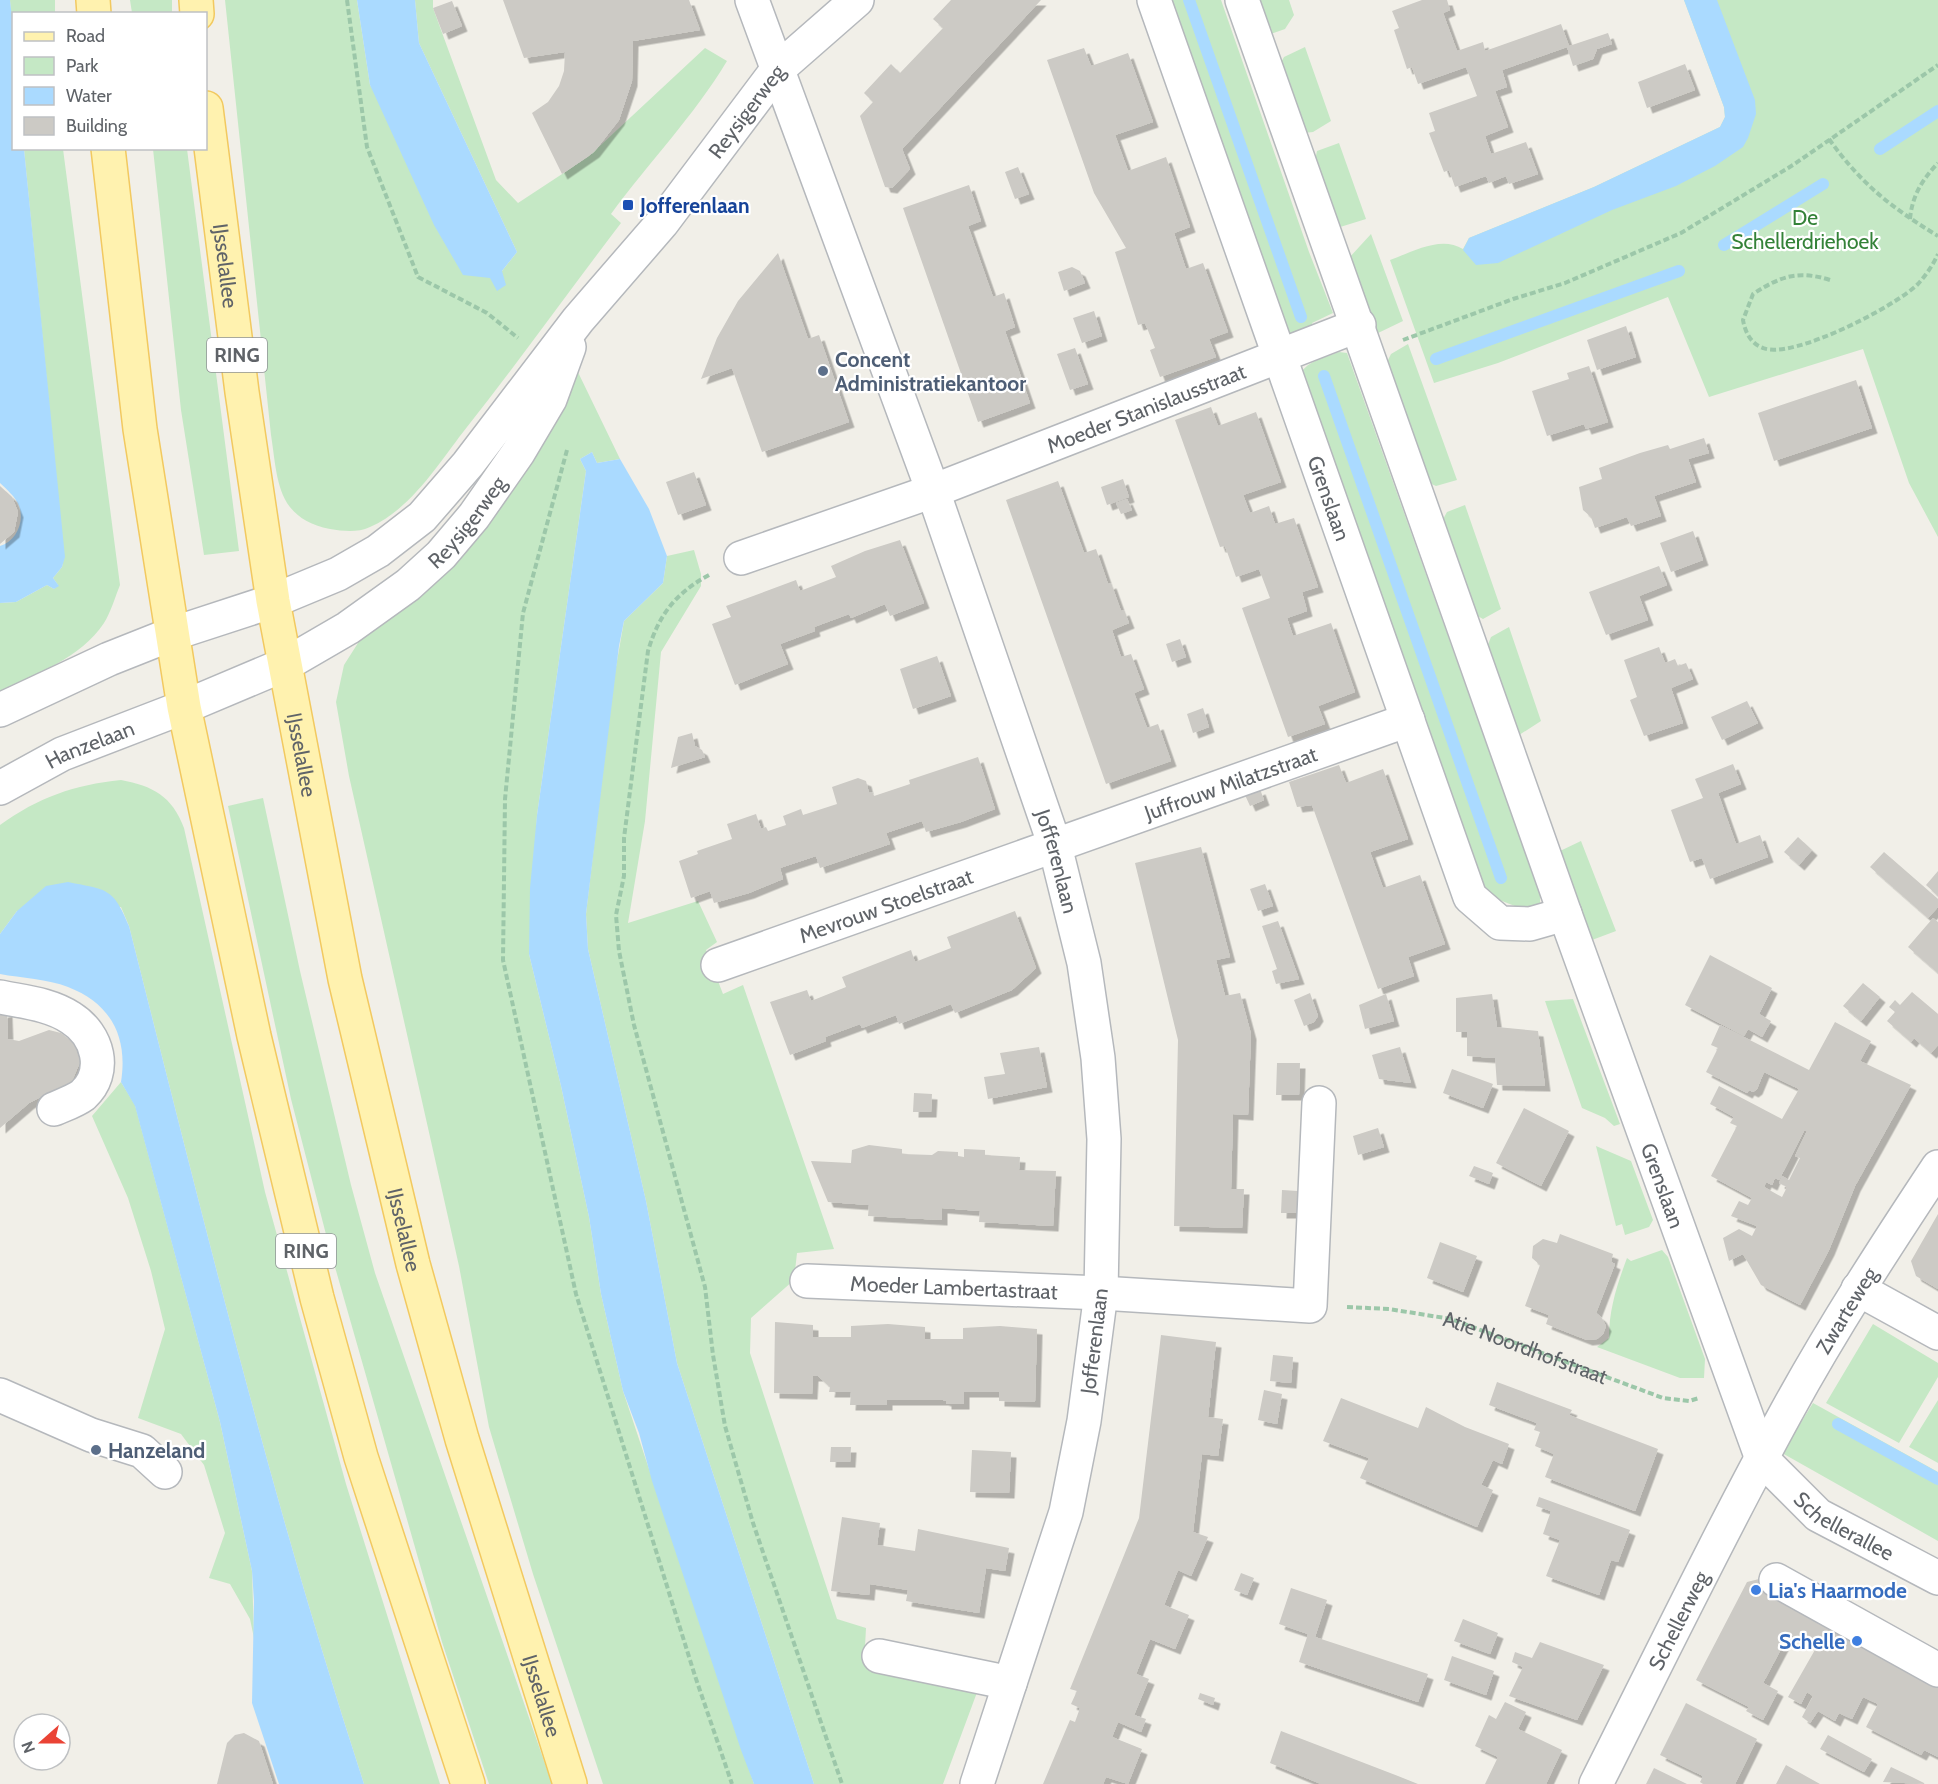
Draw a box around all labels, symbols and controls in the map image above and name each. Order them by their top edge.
legend [12,12,207,150]
text: Road [66,25,105,47]
text: Park [66,55,99,77]
street label: Reysigerweg [703,59,790,163]
text: Water [66,85,112,107]
text: Building [66,115,128,137]
place label: Jofferenlaan [639,193,750,218]
marker: Jofferenlaan [621,198,635,212]
park label: De Schellerdriehoek [1731,205,1879,254]
street label: IJsselallee [208,222,244,310]
road number: RING [207,338,267,372]
place label: Concent Administratiekantoor [835,347,1026,396]
street label: Moeder Stanislausstraat [1043,358,1249,458]
marker: Concent Administratiekantoor [816,364,830,378]
street label: Grenslaan [1303,452,1356,544]
street label: Reysigerweg [422,471,511,573]
street label: IJsselallee [282,711,323,799]
street label: Hanzelaan [41,715,138,773]
street label: Juffrouw Milatzstraat [1140,741,1320,825]
street label: Jofferenlaan [1030,805,1084,916]
street label: Mevrouw Stoelstraat [796,863,976,948]
street label: Grenslaan [1636,1140,1690,1231]
street label: IJsselallee [383,1185,427,1275]
road number: RING [276,1234,336,1268]
street label: Zwarteweg [1810,1262,1883,1358]
street label: Moeder Lambertastraat [850,1270,1058,1304]
street label: Jofferenlaan [1075,1287,1113,1396]
street label: Atie Noordhofstraat [1441,1305,1611,1389]
place label: Hanzeland [108,1438,205,1463]
marker: Hanzeland [89,1443,103,1457]
street label: Schellerallee [1789,1486,1899,1565]
street label: Schellerweg [1643,1566,1714,1674]
place label: Lia's Haarmode [1768,1578,1907,1603]
marker: Lia's Haarmode [1749,1583,1763,1597]
place label: Schelle [1779,1629,1845,1654]
marker: Schelle [1850,1634,1864,1648]
street label: IJsselallee [518,1651,567,1740]
north arrow [12,1712,72,1772]
text: N [18,1739,39,1756]

